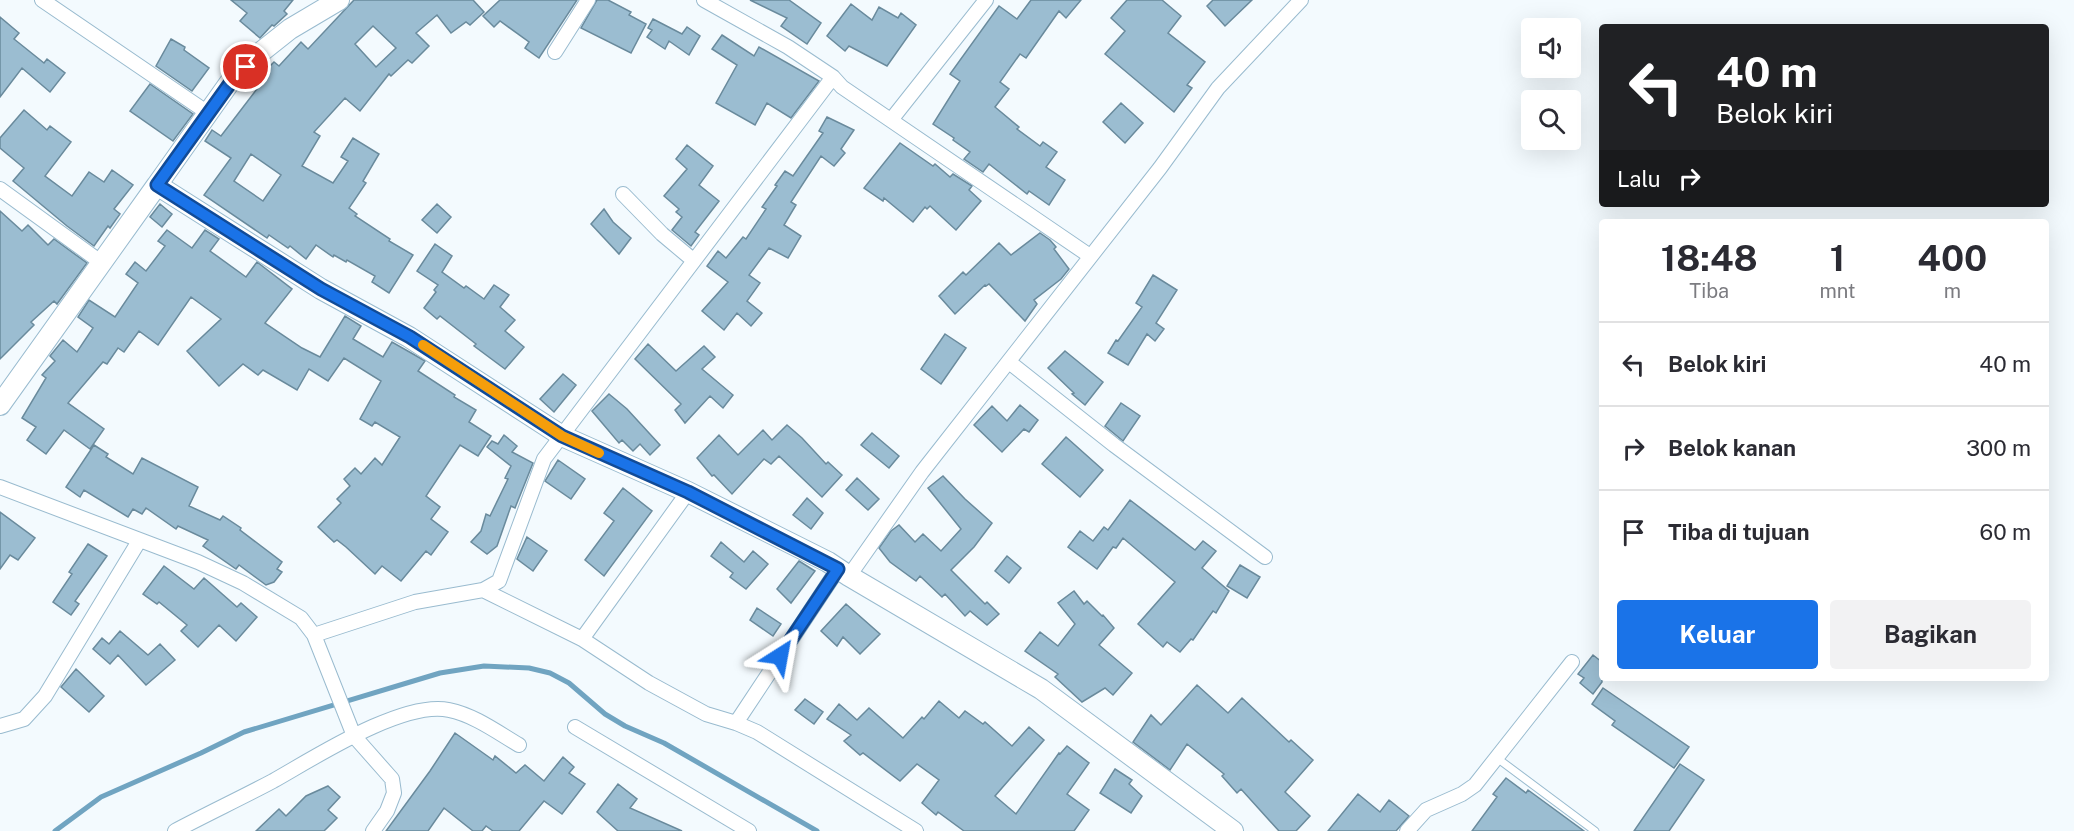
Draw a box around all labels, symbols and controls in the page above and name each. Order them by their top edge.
map controls [1521,18,1581,150]
button: sound [1521,18,1581,78]
pin [220,41,271,92]
text: 40 m [1716,47,1818,96]
icon: left [1617,48,1695,126]
icon: arrive [229,50,262,83]
button: search [1521,90,1581,150]
text: Belok kiri [1716,97,1833,129]
icon: right [1673,162,1706,195]
text: Lalu [1617,166,1661,192]
text: 18:48 [1661,237,1758,279]
text: 1 [1830,237,1845,279]
text: 400 [1917,237,1987,279]
text: Tiba [1689,279,1729,303]
text: mnt [1819,279,1856,303]
text: m [1944,279,1961,303]
icon: left [1617,348,1650,381]
text: Belok kiri [1668,351,1766,377]
text: 40 m [1979,351,2031,377]
icon: right [1617,432,1650,465]
text: Belok kanan [1668,435,1796,461]
text: 300 m [1966,435,2031,461]
icon: arrive [1617,516,1650,549]
text: Tiba di tujuan [1668,519,1809,545]
text: 60 m [1980,519,2031,545]
button: Keluar [1617,600,1818,669]
button: Bagikan [1830,600,2031,669]
position arrow [748,624,812,688]

